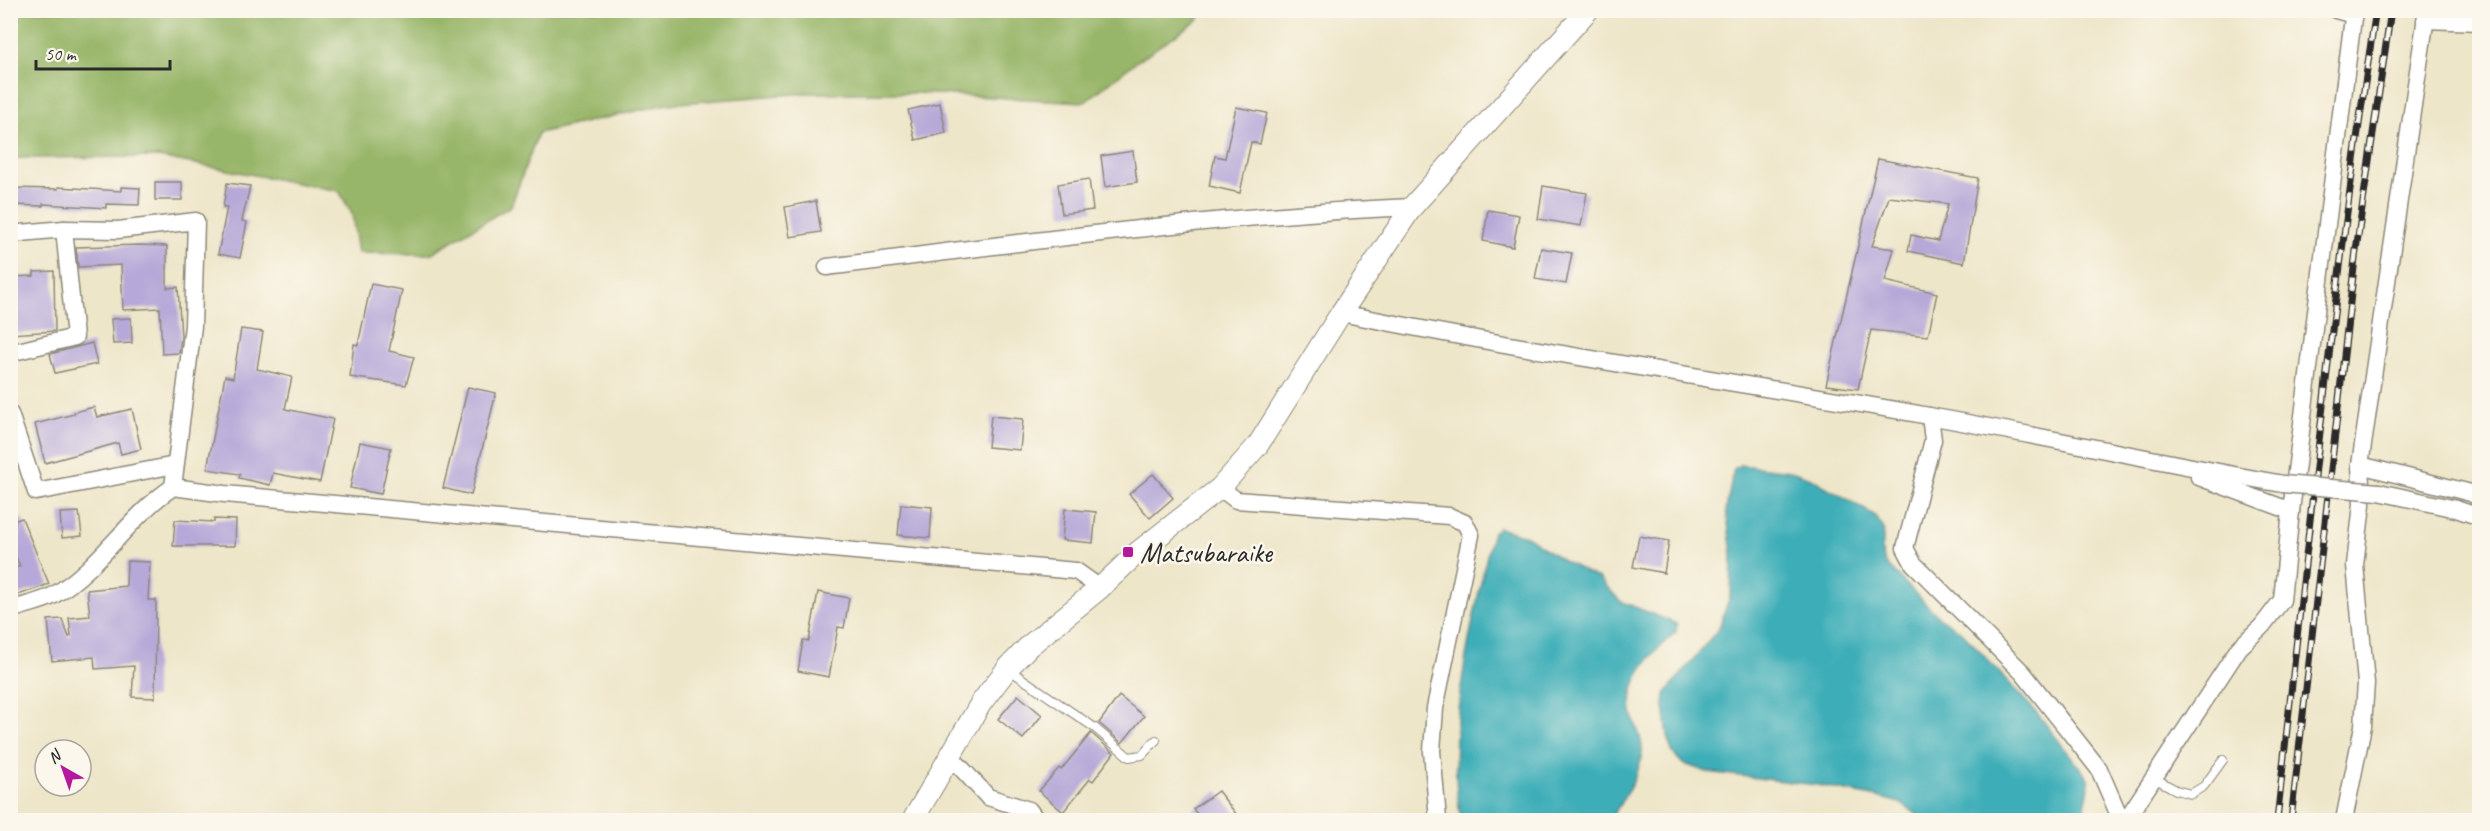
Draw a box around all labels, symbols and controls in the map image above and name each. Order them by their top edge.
scale bar [36,33,170,71]
text: 50 m [45,43,78,65]
place label: Matsubaraike [1140,535,1274,570]
marker: Matsubaraike [1121,545,1135,559]
north arrow [33,738,93,798]
text: N [44,744,67,768]

